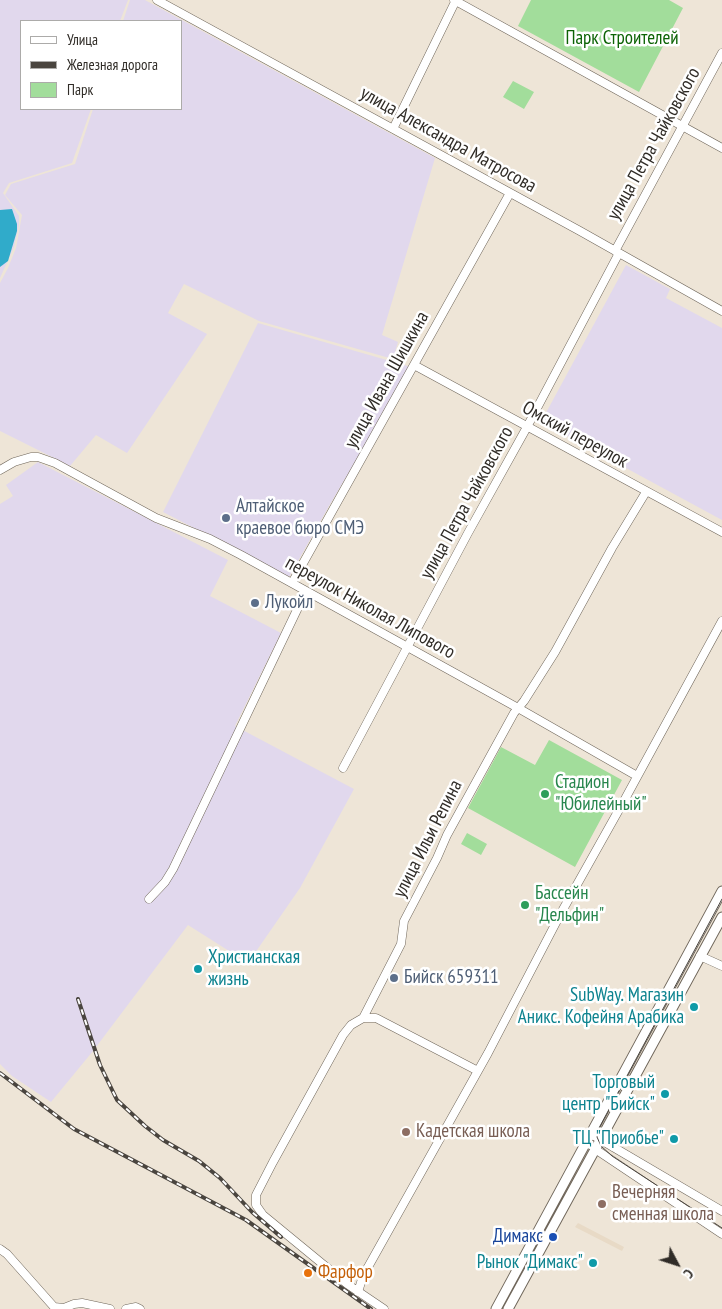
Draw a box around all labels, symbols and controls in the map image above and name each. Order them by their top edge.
legend [20,20,182,110]
park label: Парк Строителей [565,28,679,50]
text: Улица [67,30,98,49]
text: Железная дорога [67,55,158,74]
street label: улица Петра Чайковского [603,64,705,224]
text: Парк [67,80,93,99]
street label: улица Александра Матросова [356,82,540,198]
street label: улица Ивана Шишкина [340,308,434,452]
street label: Омский переулок [518,397,632,473]
street label: улица Петра Чайковского [416,423,518,583]
place label: Алтайское краевое бюро СМЭ [236,496,364,540]
marker: Алтайское краевое бюро СМЭ [220,512,232,524]
street label: переулок Николая Липового [281,552,459,664]
place label: Лукойл [265,592,313,614]
marker: Лукойл [249,597,261,609]
place label: Стадион "Юбилейный" [555,772,647,816]
street label: улица Ильи Репина [389,776,467,902]
marker: Стадион "Юбилейный" [539,788,551,800]
place label: Бассейн "Дельфин" [535,883,604,927]
marker: Бассейн "Дельфин" [519,899,531,911]
place label: Христианская жизнь [208,947,300,991]
marker: Христианская жизнь [192,963,204,975]
place label: Бийск 659311 [404,967,499,989]
marker: Бийск 659311 [388,972,400,984]
place label: SubWay. Магазин Аникс. Кофейня Арабика [518,985,684,1029]
marker: SubWay. Магазин Аникс. Кофейня Арабика [688,1001,700,1013]
place label: Торговый центр "Бийск" [562,1072,655,1116]
marker: Торговый центр "Бийск" [659,1088,671,1100]
place label: Кадетская школа [416,1121,530,1143]
marker: Кадетская школа [400,1126,412,1138]
place label: ТЦ "Приобье" [573,1128,664,1150]
marker: ТЦ "Приобье" [668,1133,680,1145]
place label: Вечерняя сменная школа [612,1182,714,1226]
marker: Вечерняя сменная школа [596,1198,608,1210]
place label: Димакс [493,1226,543,1248]
marker: Димакс [547,1231,559,1243]
north arrow [652,1239,702,1289]
place label: Рынок "Димакс" [477,1252,583,1274]
marker: Рынок "Димакс" [587,1257,599,1269]
place label: Фарфор [318,1262,373,1284]
text: С [680,1265,697,1282]
marker: Фарфор [302,1267,314,1279]

